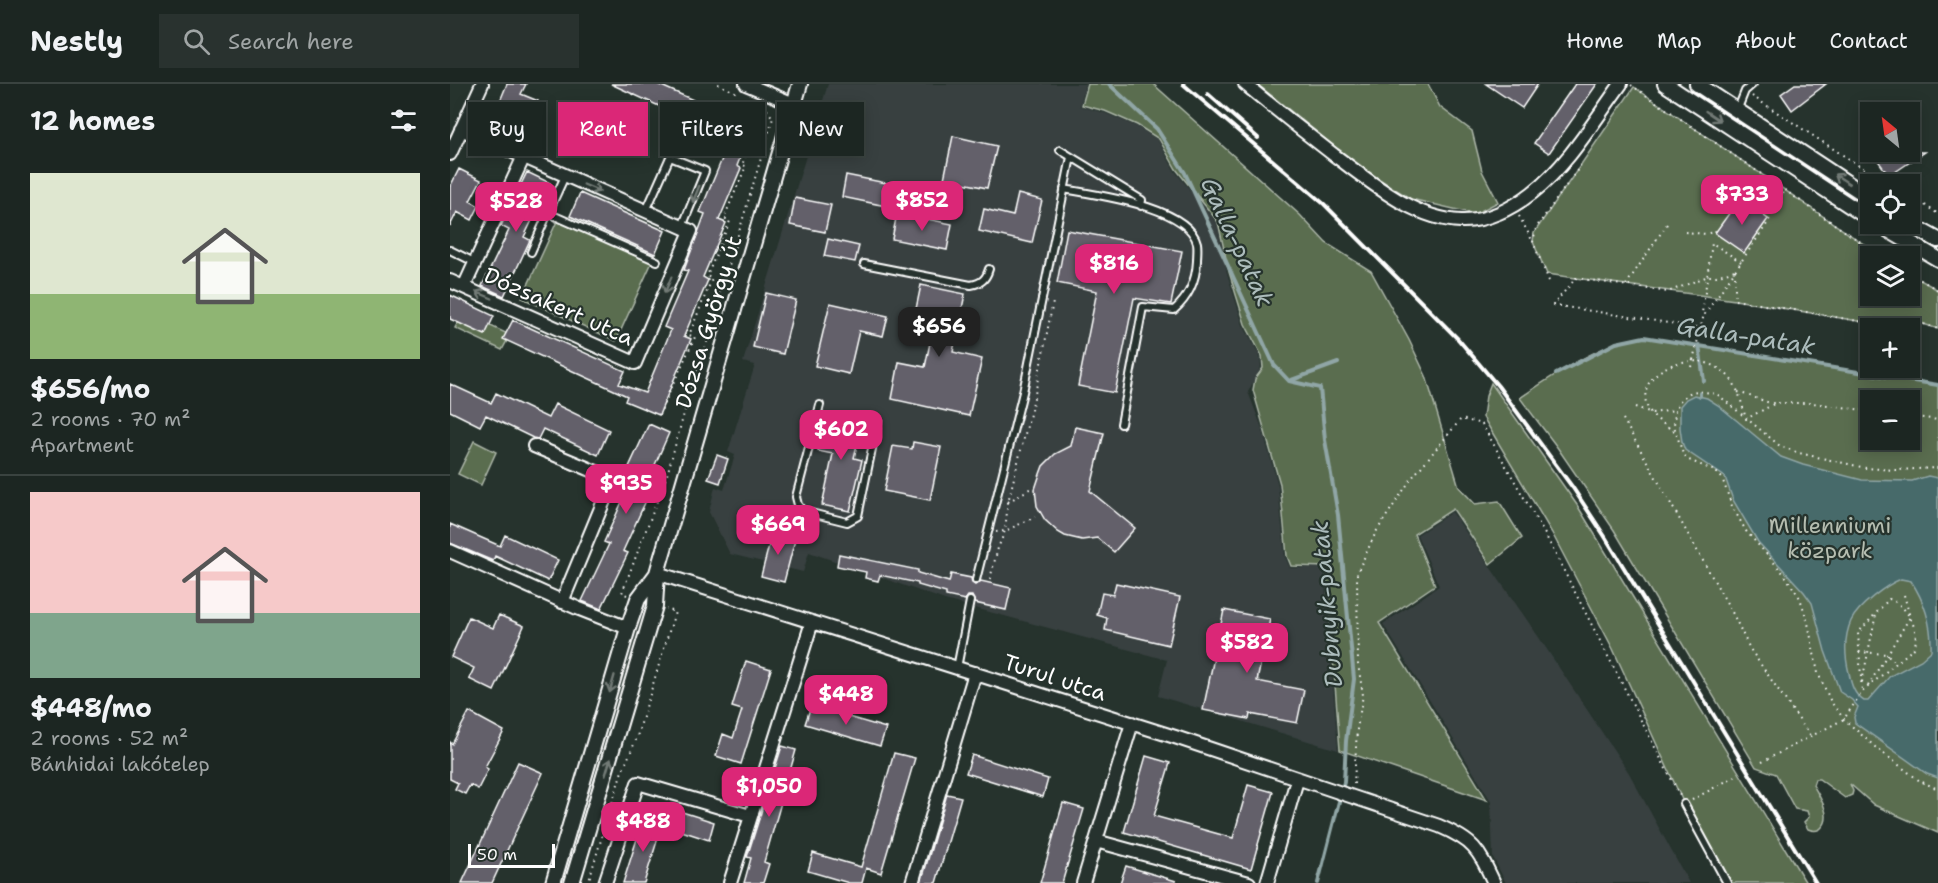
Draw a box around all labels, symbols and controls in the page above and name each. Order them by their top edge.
search box [159,14,579,68]
text: Nestly [30,22,123,60]
icon: search [180,25,213,58]
text: Search here [228,27,354,56]
text: Home [1566,27,1624,55]
text: Map [1657,27,1702,55]
text: About [1735,27,1796,55]
text: Contact [1829,27,1908,55]
chip: Buy [468,102,546,156]
chip: Rent [558,102,648,156]
chip: Filters [660,102,765,156]
chip: New [777,102,864,156]
north arrow [1860,102,1920,162]
map controls [1860,102,1920,450]
text: 12 homes [30,103,155,138]
icon: filters [387,104,420,137]
one-way arrow [1705,110,1722,123]
water label: Galla-patak [1193,172,1281,312]
one-way arrow [1834,173,1851,185]
button: locate [1860,174,1920,234]
pin: $733 [1706,175,1778,226]
pin: $852 [886,181,958,232]
text: $733 [1715,181,1769,207]
pin: $528 [480,182,552,233]
one-way arrow [582,182,600,194]
one-way arrow [690,184,701,202]
text: $852 [895,187,949,213]
text: $528 [489,188,543,214]
icon: home [171,212,279,320]
street label: Dózsa György út [668,232,749,412]
pin: $816 [1078,244,1150,295]
button: layers [1860,246,1920,306]
text: $816 [1089,250,1139,276]
street label: Dózsakert utca [479,261,638,353]
one-way arrow [662,275,673,294]
one-way arrow [475,289,493,301]
pin: $656 [903,307,975,358]
water label: Galla-patak [1674,309,1818,363]
text: $656 [912,313,966,339]
button: + [1860,318,1920,378]
text: $656/mo [30,371,150,406]
button: − [1860,390,1920,450]
text: 2 rooms · 70 m² [30,406,191,432]
pin: $602 [805,410,877,461]
text: $602 [814,416,868,442]
text: Apartment [30,432,134,458]
pin: $935 [590,464,662,515]
text: $935 [599,470,653,496]
pin: $669 [742,505,814,556]
text: $669 [750,511,806,537]
park label: Millenniumi közpark [1769,511,1891,565]
water label: Dubnyik-patak [1304,519,1350,689]
icon: home [171,531,279,639]
pin: $582 [1211,623,1283,674]
text: $582 [1220,629,1274,655]
street label: Turul utca [1000,647,1110,708]
one-way arrow [606,674,617,693]
pin: $448 [810,675,882,726]
text: $448 [818,681,874,707]
text: $448/mo [30,690,152,725]
text: 2 rooms · 52 m² [30,725,188,751]
text: Bánhidai lakótelep [30,751,210,777]
one-way arrow [603,758,614,777]
pin: $1,050 [720,767,818,818]
text: $1,050 [736,773,802,799]
pin: $488 [607,802,679,853]
text: $488 [615,808,671,834]
scale bar [468,841,555,868]
text: 50 m [477,844,517,865]

